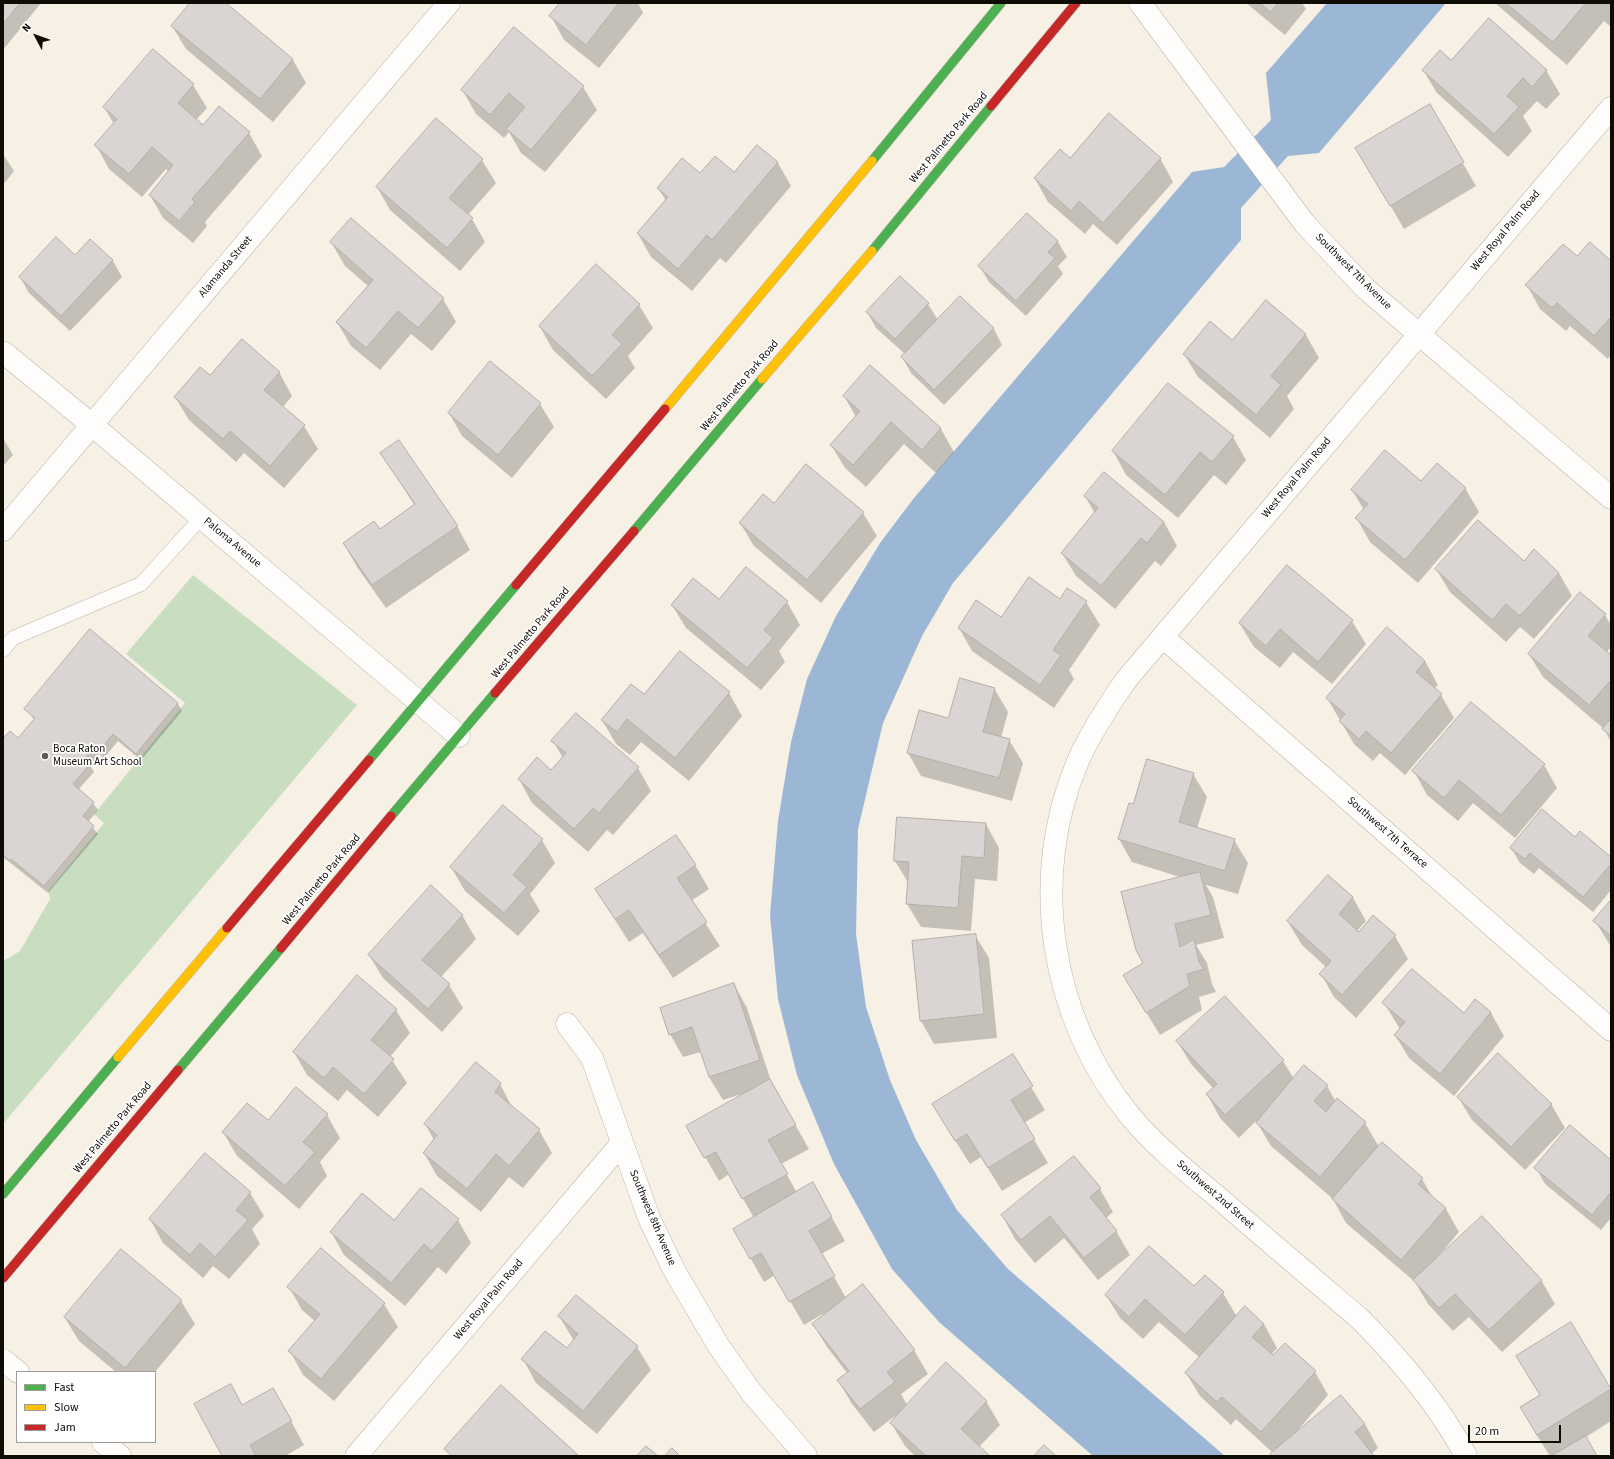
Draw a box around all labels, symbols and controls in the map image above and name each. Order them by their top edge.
north arrow [16,16,56,56]
text: N [18,20,35,35]
street label: West Palmetto Park Road [907,90,991,186]
street label: West Royal Palm Road [1468,188,1544,274]
street label: Southwest 7th Avenue [1312,231,1394,313]
street label: Alamanda Street [196,233,256,301]
street label: West Palmetto Park Road [698,338,782,434]
street label: West Royal Palm Road [1259,435,1335,521]
street label: Paloma Avenue [201,515,263,571]
street label: West Palmetto Park Road [489,585,573,681]
place label: Boca Raton Museum Art School [53,743,142,769]
marker: Boca Raton Museum Art School [40,751,50,761]
street label: Southwest 7th Terrace [1344,794,1430,872]
street label: West Palmetto Park Road [280,832,364,928]
street label: West Palmetto Park Road [71,1080,155,1176]
street label: Southwest 2nd Street [1174,1158,1256,1232]
street label: Southwest 8th Avenue [626,1168,678,1268]
street label: West Royal Palm Road [451,1257,527,1343]
legend [16,1371,156,1443]
text: Fast [54,1379,74,1396]
text: Slow [54,1399,79,1416]
scale bar [1470,1417,1563,1443]
text: Jam [54,1419,76,1436]
text: 20 m [1475,1423,1499,1440]

